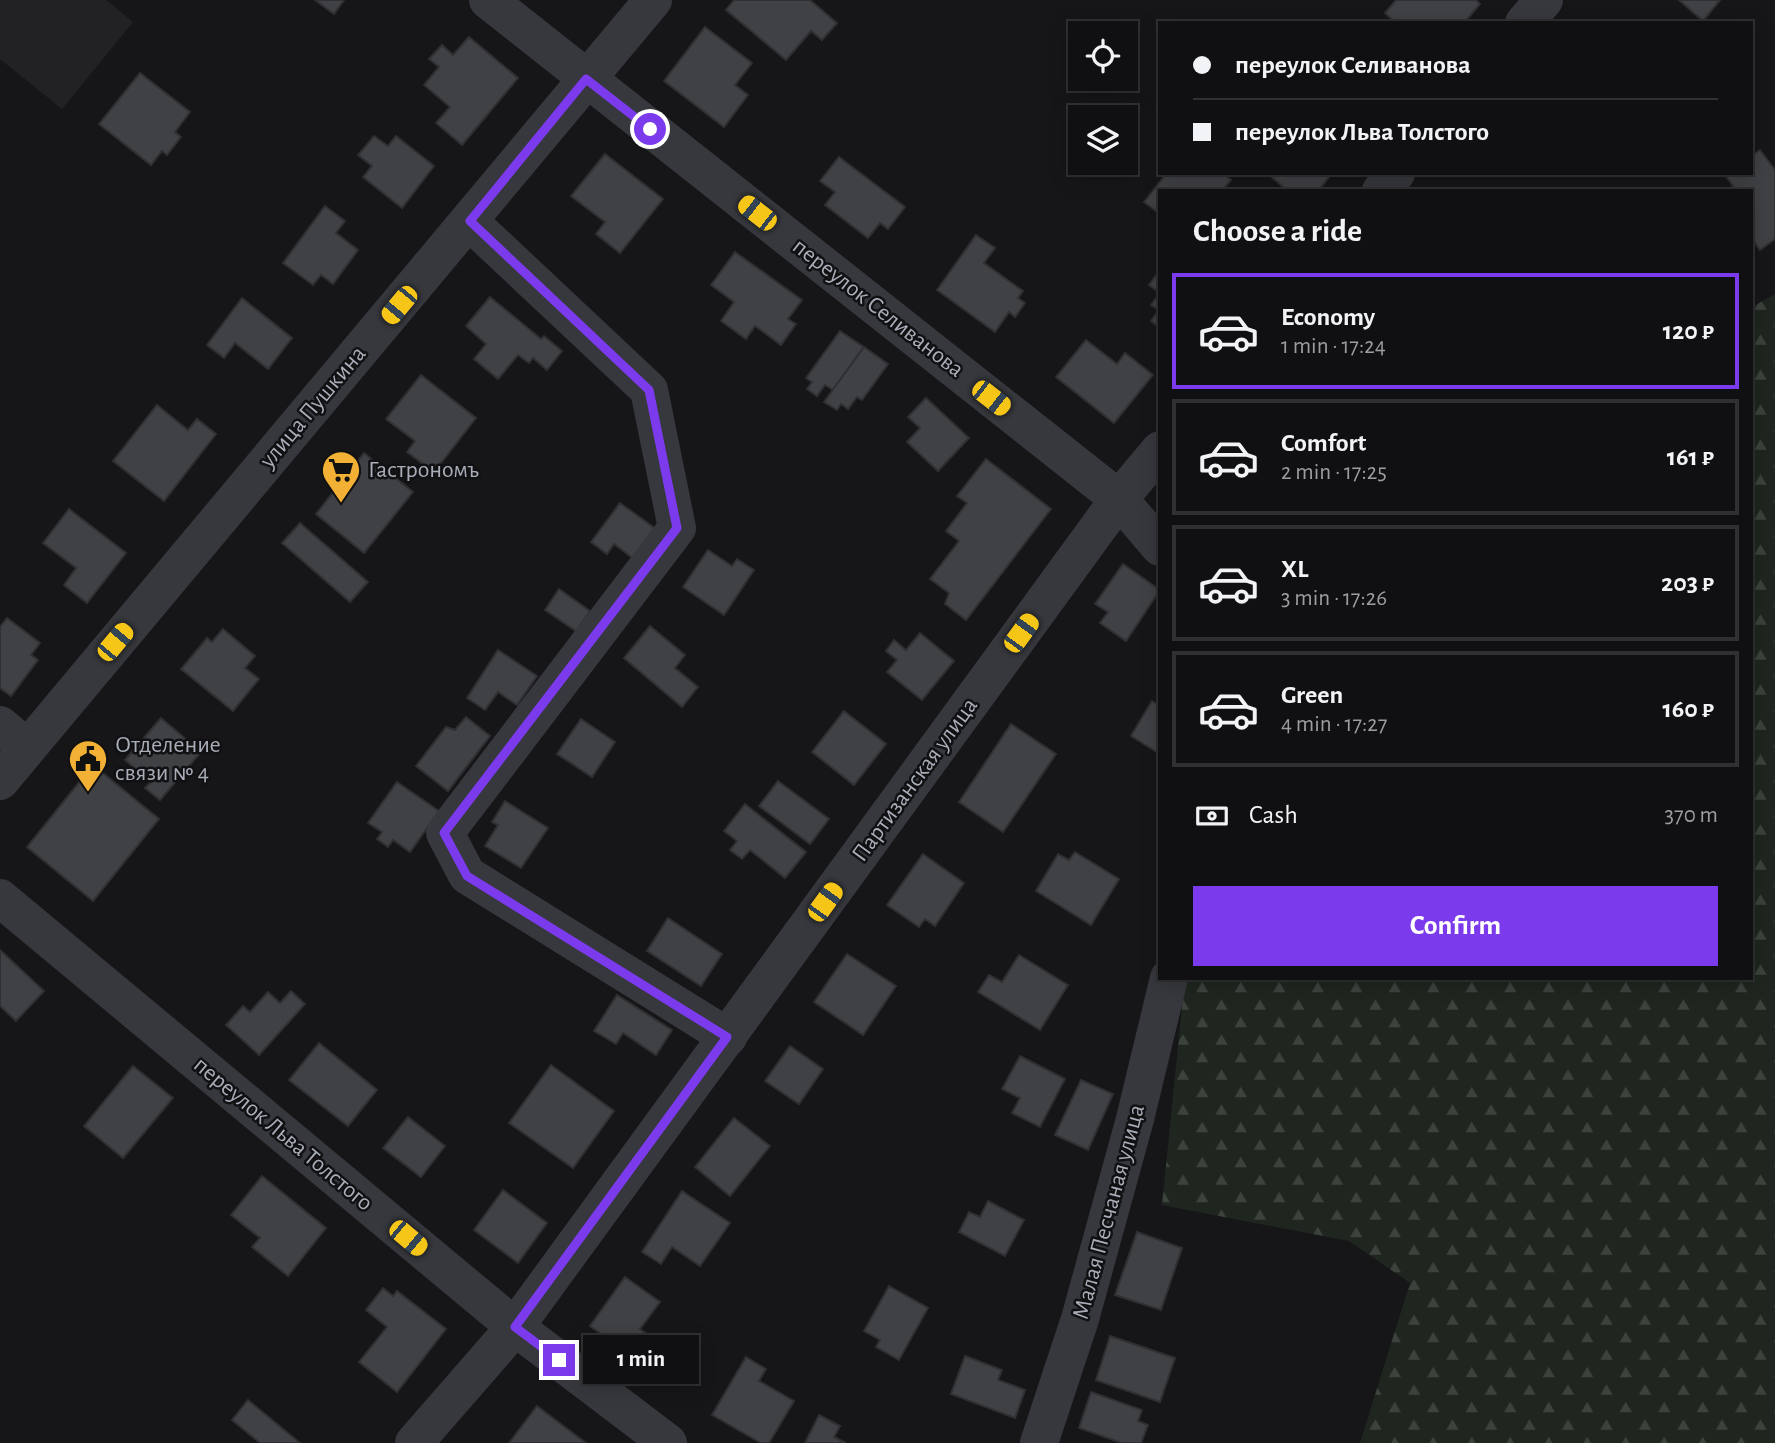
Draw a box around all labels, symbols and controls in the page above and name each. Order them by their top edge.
map controls [1068,21,1138,175]
button: locate [1068,21,1138,91]
text: переулок Селиванова [1235,52,1470,78]
button: layers [1068,105,1138,175]
route start [634,113,666,145]
text: переулок Льва Толстого [1235,119,1489,145]
car [734,192,781,234]
text: Choose a ride [1193,215,1362,247]
street label: переулок Селиванова [788,234,968,382]
car [378,282,421,328]
icon: car [1197,300,1260,363]
text: Economy [1281,304,1375,330]
text: 120 ₽ [1663,318,1714,344]
text: 1 min · 17:24 [1281,335,1386,358]
street label: улица Пушкина [255,342,371,473]
car [968,377,1015,419]
icon: car [1197,426,1260,489]
text: Comfort [1281,430,1366,456]
text: 161 ₽ [1667,444,1714,470]
supermarket icon: Гастрономъ [320,449,362,504]
place label: Гастрономъ [368,458,479,482]
text: 2 min · 17:25 [1281,461,1387,484]
icon: car [1197,552,1260,615]
text: XL [1281,556,1308,582]
text: 203 ₽ [1661,570,1714,596]
text: 3 min · 17:26 [1281,587,1387,610]
car [1001,610,1042,656]
car [94,619,137,665]
icon: car [1197,678,1260,741]
text: Green [1281,682,1343,708]
street label: Партизанская улица [848,694,982,866]
text: 160 ₽ [1662,696,1714,722]
text: 4 min · 17:27 [1281,713,1387,736]
place label: Отделение связи № 4 [115,733,221,785]
public building icon: Отделение связи № 4 [67,738,109,793]
icon: cash [1193,797,1231,835]
text: Cash [1249,802,1298,828]
text: 370 m [1665,804,1718,827]
car [805,879,846,925]
button: Confirm [1193,886,1718,966]
street label: переулок Льва Толстого [189,1052,377,1216]
street label: Малая Песчаная улица [1069,1102,1149,1322]
car [386,1216,431,1260]
callout: 1 min [584,1336,699,1384]
route end [543,1344,575,1376]
text: 1 min [617,1348,665,1371]

